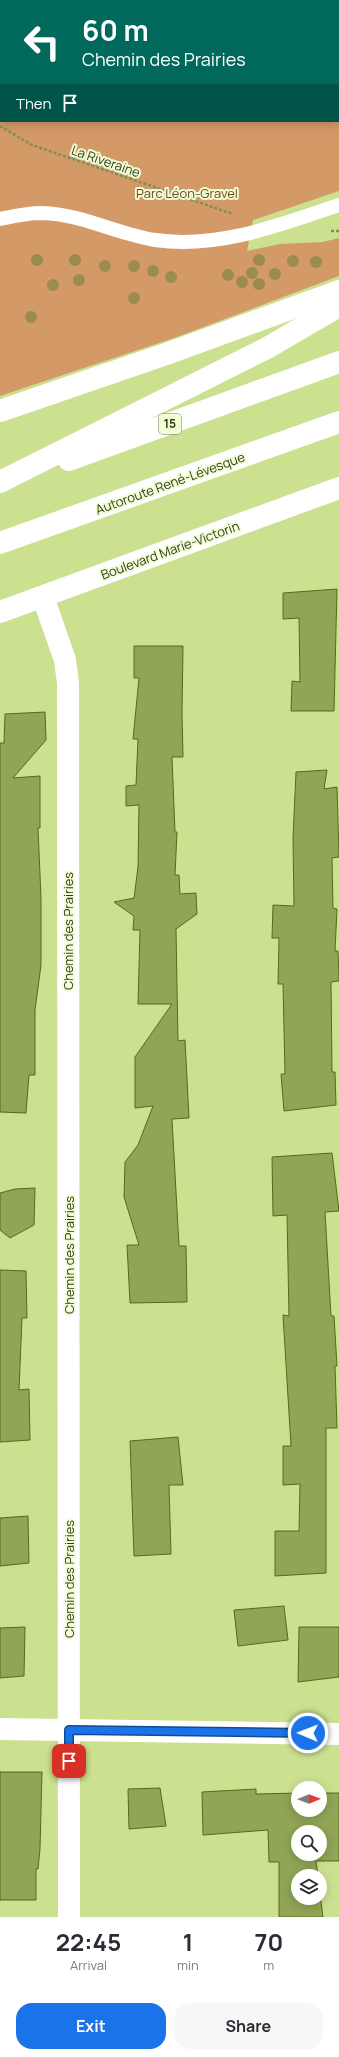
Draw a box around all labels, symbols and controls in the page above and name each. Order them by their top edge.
text: 60 m [82,11,149,49]
icon: left [16,16,68,68]
text: Chemin des Prairies [82,47,246,71]
icon: arrive [59,92,81,114]
text: Then [16,93,51,114]
street label: La Riveraine [69,141,143,181]
park label: Parc Léon-Gravel [136,184,238,202]
road number: 15 [159,414,181,434]
street label: Autoroute René-Lévesque [93,447,248,518]
street label: Boulevard Marie-Victorin [98,517,242,583]
street label: Chemin des Prairies [59,872,77,990]
street label: Chemin des Prairies [60,1196,78,1314]
street label: Chemin des Prairies [60,1520,78,1638]
position arrow [287,1712,329,1754]
pin [52,1744,86,1778]
icon: arrive [58,1750,80,1772]
north arrow [291,1781,327,1817]
map controls [291,1781,327,1905]
button: search [291,1825,327,1861]
button: layers [291,1869,327,1905]
text: 22:45 [56,1925,121,1958]
text: 1 [183,1925,193,1958]
text: 70 [255,1925,283,1958]
text: Arrival [70,1956,107,1974]
text: min [177,1956,199,1974]
text: m [263,1956,274,1974]
button: Exit [16,2003,166,2049]
button: Share [174,2003,323,2049]

